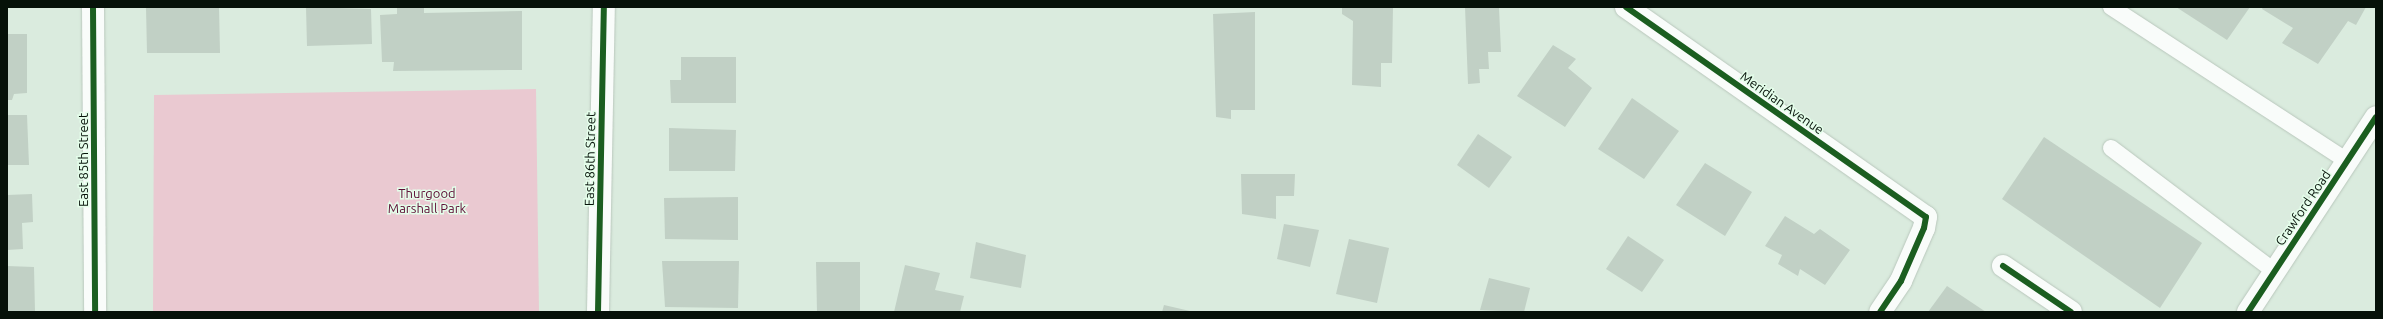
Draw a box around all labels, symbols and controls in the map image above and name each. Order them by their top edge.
street label: Meridian Avenue [1737,68,1827,138]
street label: East 86th Street [581,112,599,206]
street label: East 85th Street [75,113,91,207]
street label: Crawford Road [2272,167,2334,249]
park label: Thurgood Marshall Park [388,186,466,217]

